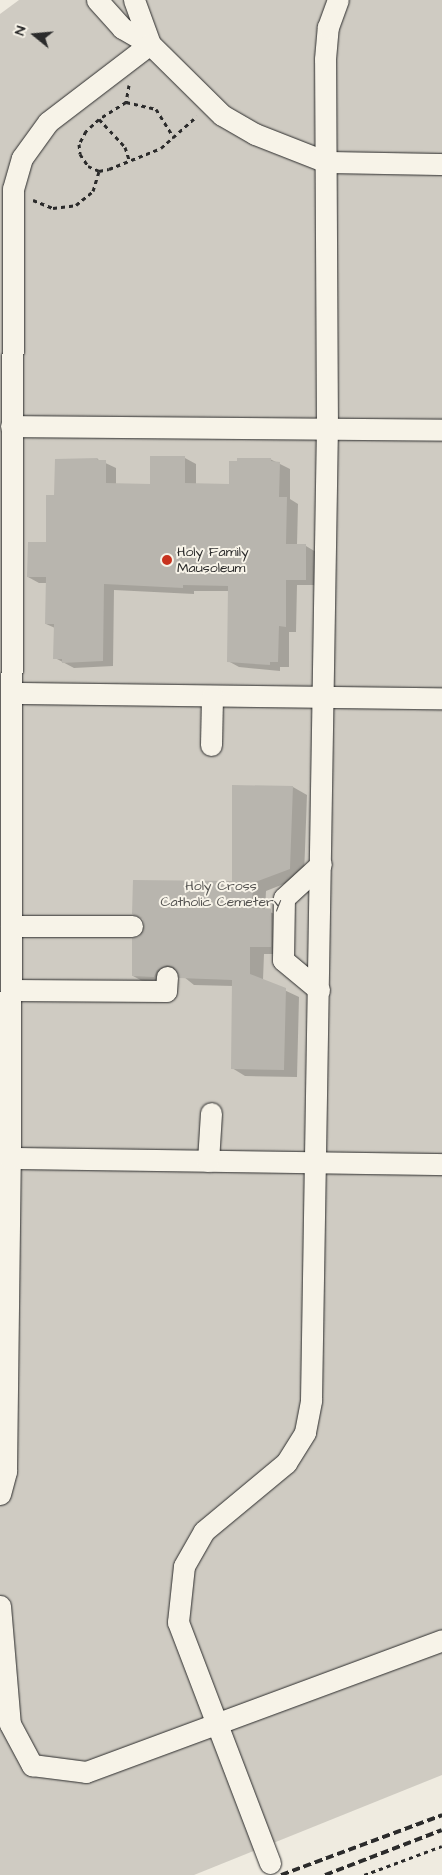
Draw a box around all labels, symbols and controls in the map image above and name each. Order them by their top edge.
north arrow [10,10,60,60]
text: N [10,23,32,38]
place label: Holy Family Mausoleum [177,544,249,576]
marker: Holy Family Mausoleum [161,554,173,566]
park label: Holy Cross Catholic Cemetery [161,878,281,910]

